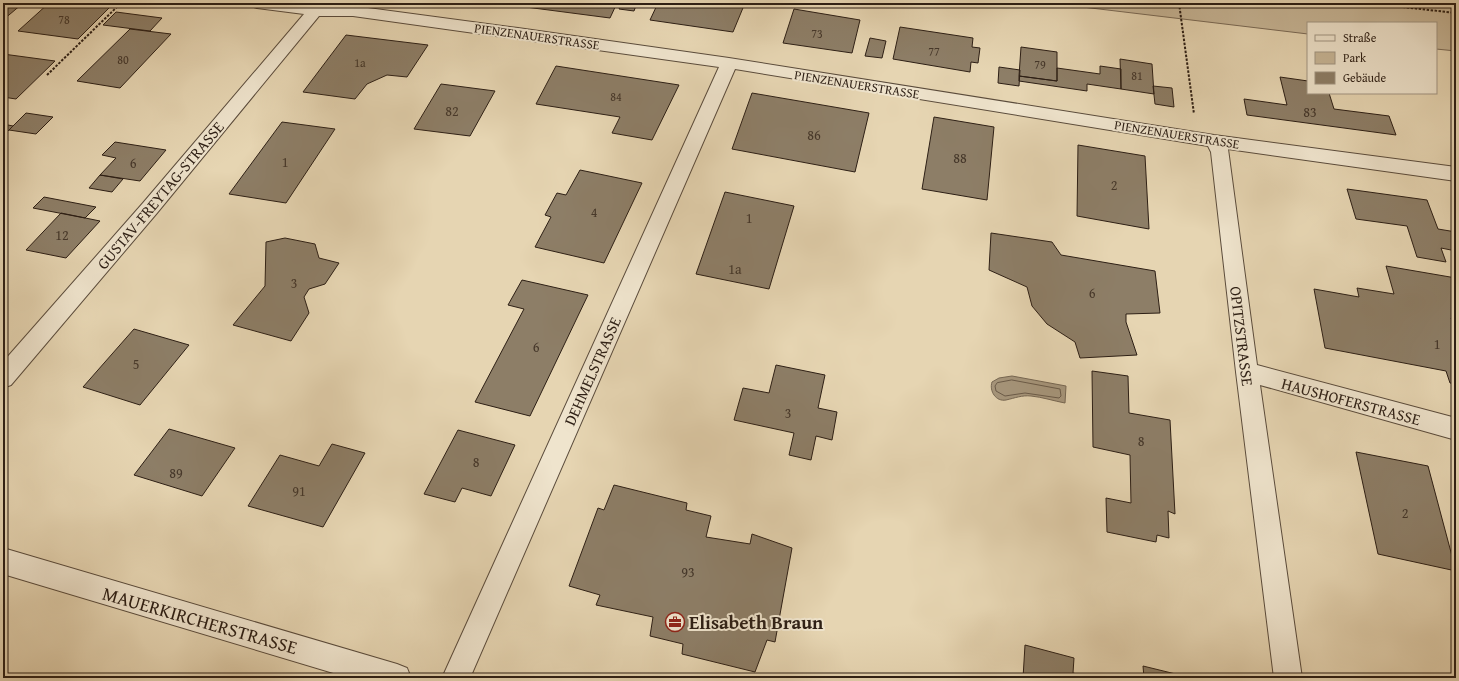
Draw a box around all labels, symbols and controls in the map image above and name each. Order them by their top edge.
house number: 78 [58,11,70,28]
street label: PIENZENAUERSTRASSE [473,18,601,55]
legend [1307,22,1437,94]
house number: 73 [811,25,823,42]
text: Straße [1343,29,1377,46]
house number: 77 [928,43,940,60]
text: Park [1343,49,1367,66]
house number: 80 [117,51,129,68]
house number: 1a [354,54,366,71]
house number: 79 [1034,56,1046,73]
street label: PIENZENAUERSTRASSE [793,65,921,104]
house number: 81 [1131,67,1143,84]
text: Gebäude [1343,69,1386,86]
house number: 84 [610,88,622,105]
house number: 82 [445,101,459,121]
house number: 83 [1303,102,1317,122]
street label: PIENZENAUERSTRASSE [1113,115,1241,154]
street label: GUSTAV-FREYTAG-STRASSE [91,116,229,274]
house number: 86 [807,125,821,145]
house number: 88 [953,148,967,168]
house number: 1 [282,152,288,172]
house number: 6 [130,153,137,173]
house number: 2 [1111,175,1117,195]
house number: 4 [591,202,598,222]
house number: 1 [746,208,752,228]
house number: 12 [55,225,69,245]
house number: 1a [728,259,742,279]
house number: 3 [291,273,297,293]
house number: 6 [1089,283,1096,303]
street label: OPITZSTRASSE [1224,285,1260,387]
street label: DEHMELSTRASSE [557,313,627,429]
house number: 1 [1434,334,1440,354]
house number: 6 [533,337,540,357]
house number: 5 [133,354,139,374]
street label: HAUSHOFERSTRASSE [1279,371,1423,431]
house number: 3 [785,403,791,423]
house number: 8 [1138,431,1145,451]
house number: 8 [473,452,480,472]
house number: 89 [169,463,183,483]
house number: 91 [292,481,306,501]
house number: 2 [1402,503,1408,523]
house number: 93 [681,562,695,582]
street label: MAUERKIRCHERSTRASSE [99,579,301,661]
place label: Elisabeth Braun [689,608,824,636]
office icon: Elisabeth Braun [664,611,686,633]

